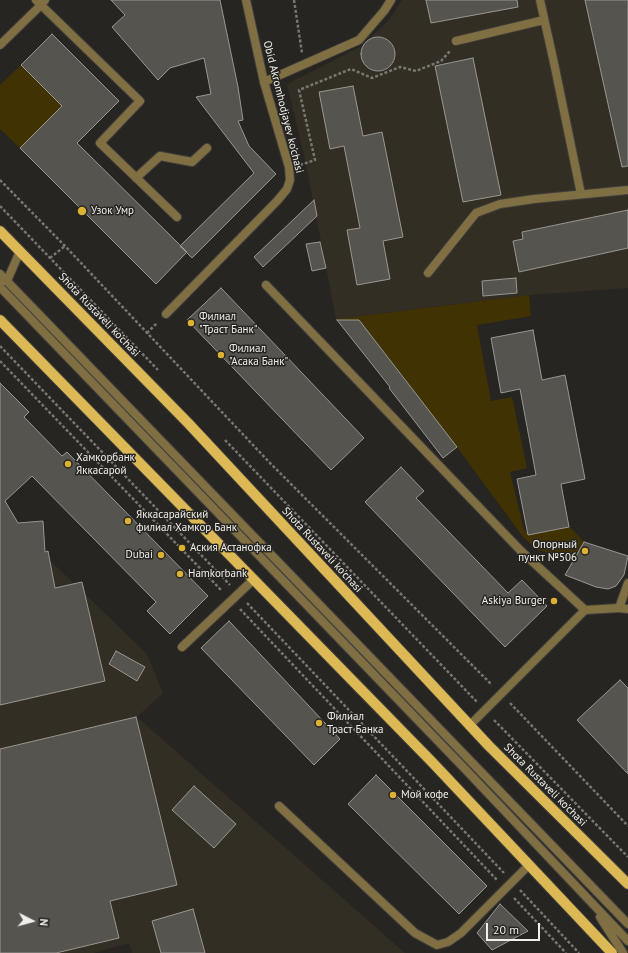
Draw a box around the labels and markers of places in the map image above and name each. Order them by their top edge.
place label: Узок Умр [91,204,134,218]
marker: Узок Умр [76,205,88,217]
place label: Филиал "Траст Банк" [199,310,257,336]
marker: Филиал "Траст Банк" [186,318,196,328]
place label: Филиал "Асака Банк" [229,342,288,368]
marker: Филиал "Асака Банк" [216,350,226,360]
place label: Хамкорбанк Яккасарой [76,451,135,477]
marker: Хамкорбанк Яккасарой [63,459,73,469]
place label: Яккасарайский филиал Хамкор Банк [136,508,237,534]
marker: Яккасарайский филиал Хамкор Банк [123,516,133,526]
place label: Опорный пункт №506 [518,538,577,564]
place label: Аския Астанофка [190,541,272,555]
marker: Аския Астанофка [177,543,187,553]
marker: Опорный пункт №506 [580,546,590,556]
place label: Dubai [126,548,153,562]
marker: Dubai [156,550,166,560]
place label: Hamkorbank [188,567,247,581]
marker: Hamkorbank [175,569,185,579]
place label: Askiya Burger [482,594,546,608]
marker: Askiya Burger [549,596,559,606]
place label: Филиал Траст Банка [327,710,384,736]
marker: Филиал Траст Банка [314,718,324,728]
place label: Мой кофе [401,788,449,802]
marker: Мой кофе [388,790,398,800]

